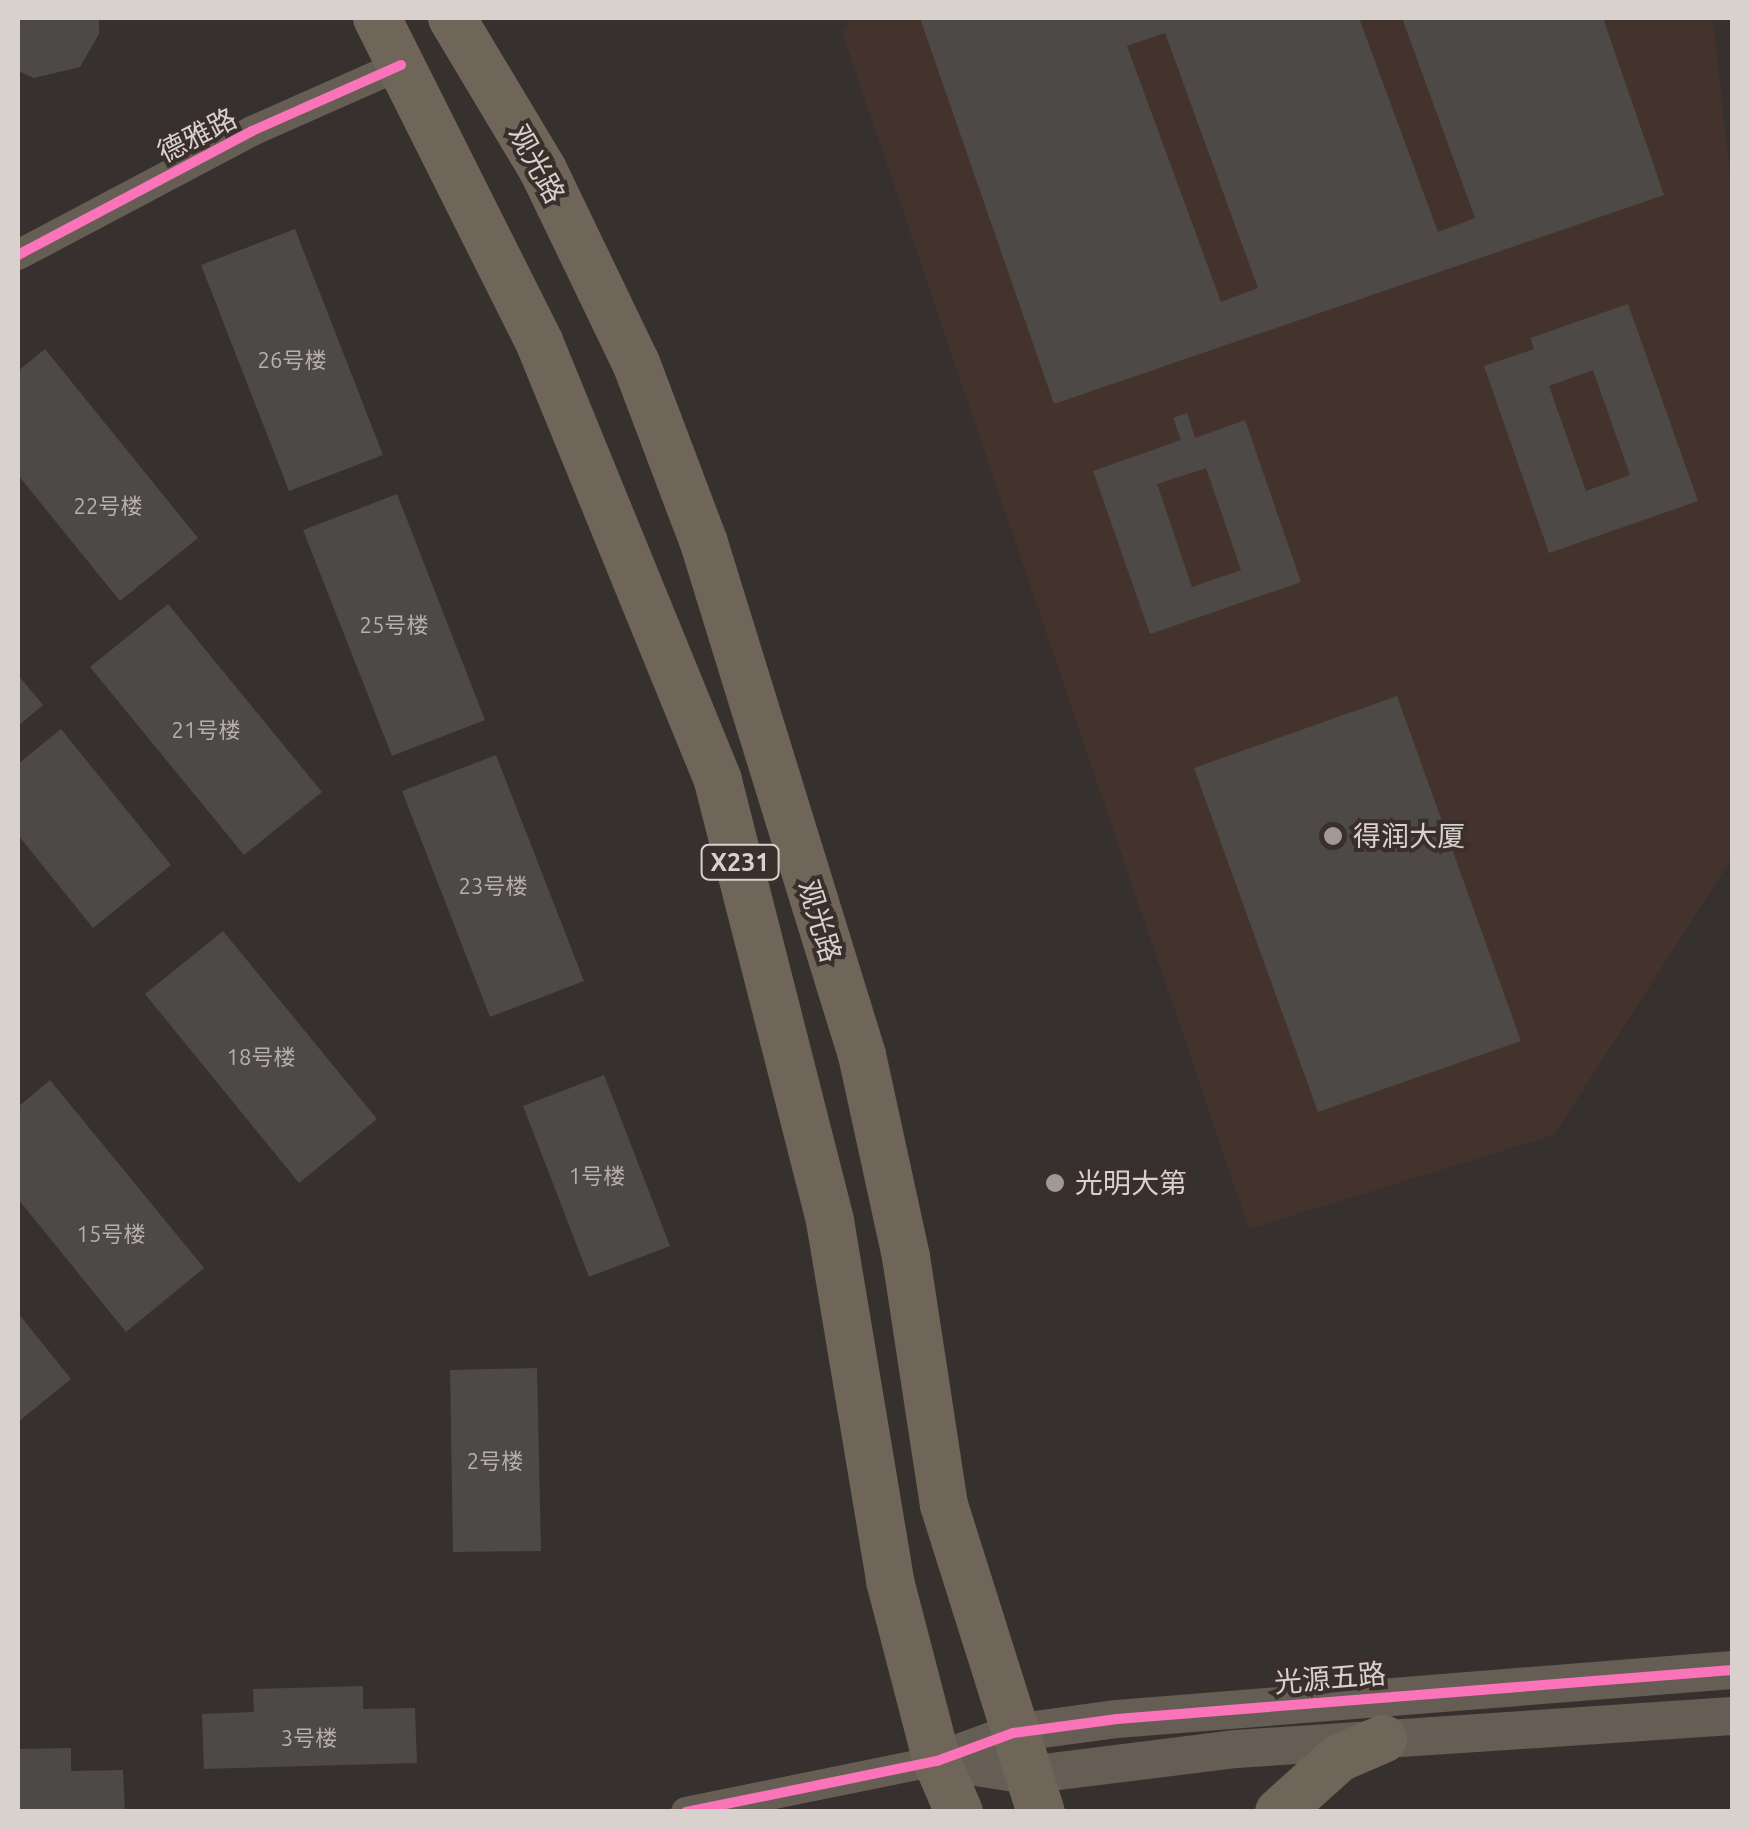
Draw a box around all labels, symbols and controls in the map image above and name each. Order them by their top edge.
street label: 德雅路 [152,101,242,169]
street label: 观光路 [502,119,572,209]
house number: 26号楼 [258,347,326,373]
house number: 22号楼 [74,493,142,519]
house number: 25号楼 [360,612,428,638]
house number: 21号楼 [172,717,240,743]
place label: 得润大厦 [1353,819,1465,853]
marker: 得润大厦 [1322,825,1344,847]
road number: X231 [700,842,780,882]
house number: 23号楼 [459,873,527,899]
street label: 观光路 [792,876,848,966]
house number: 18号楼 [227,1044,295,1070]
house number: 1号楼 [569,1163,625,1189]
place label: 光明大第 [1075,1166,1187,1200]
marker: 光明大第 [1044,1172,1066,1194]
house number: 15号楼 [77,1221,145,1247]
house number: 2号楼 [467,1448,523,1474]
street label: 光源五路 [1273,1656,1387,1700]
house number: 3号楼 [281,1725,337,1751]

